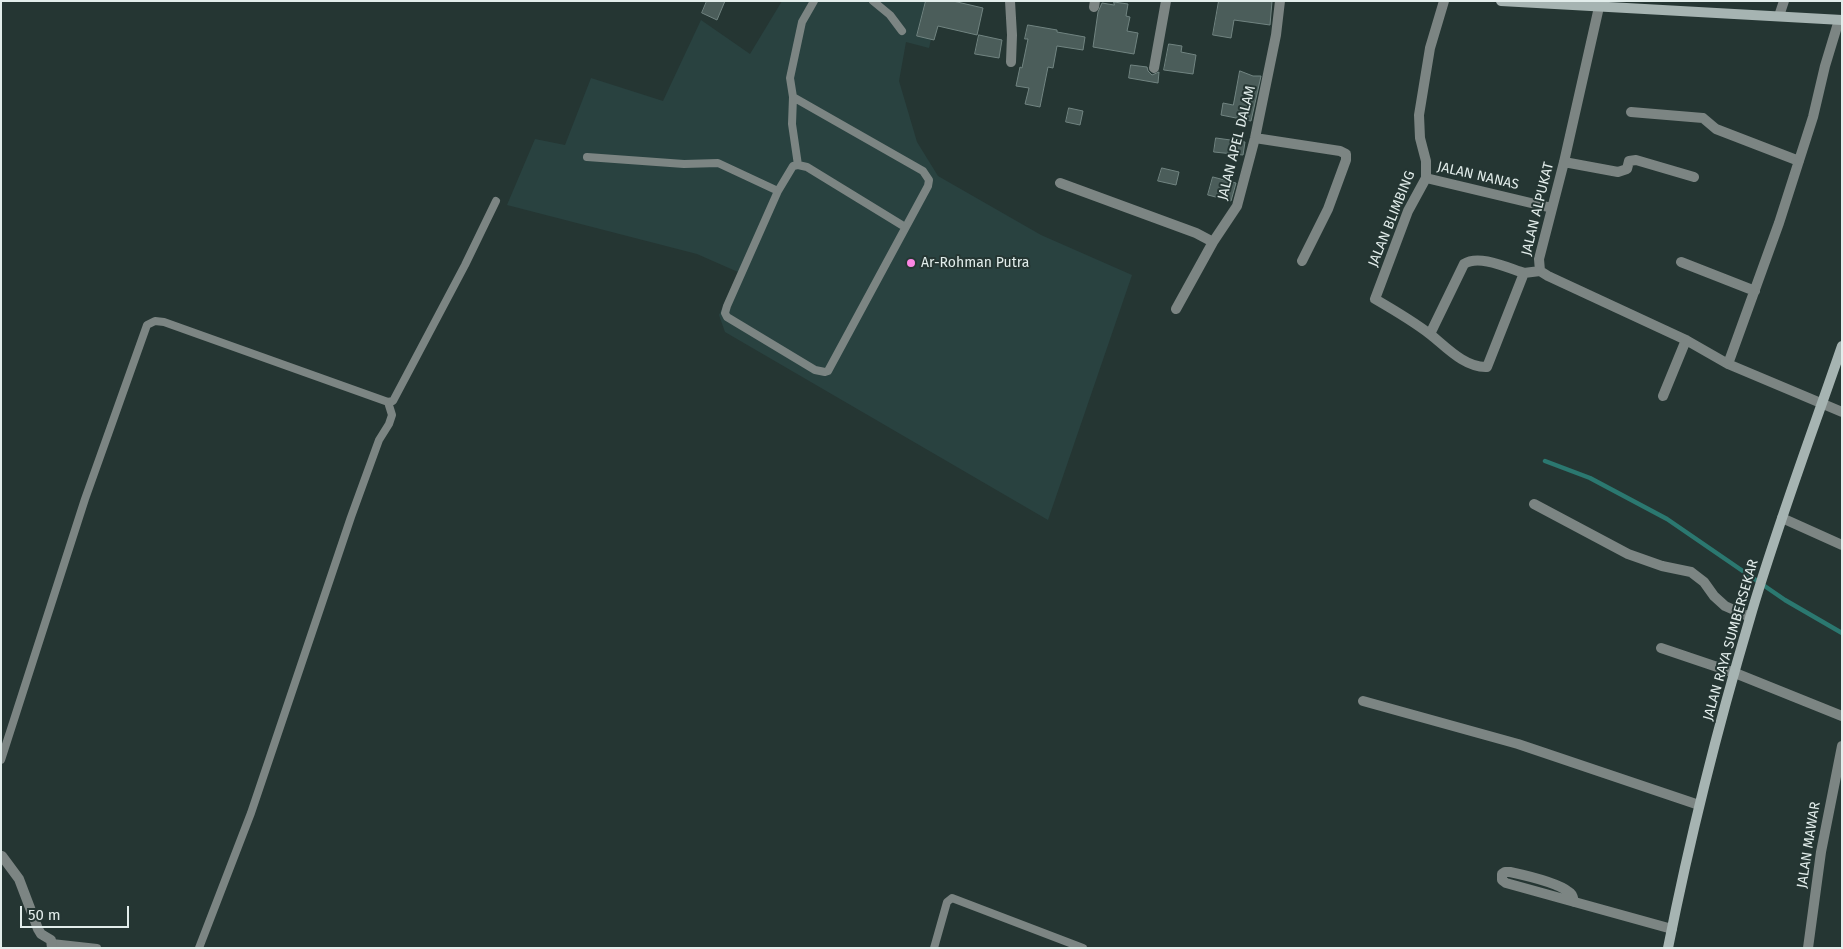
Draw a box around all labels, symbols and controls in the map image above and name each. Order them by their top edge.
street label: JALAN APEL DALAM [1215,84,1259,202]
street label: JALAN NANAS [1436,158,1520,194]
street label: JALAN ALPUKAT [1518,161,1558,257]
street label: JALAN BLIMBING [1365,169,1419,269]
place label: Ar-Rohman Putra [921,255,1029,271]
marker: Ar-Rohman Putra [905,257,917,269]
street label: JALAN RAYA SUMBERSEKAR [1700,557,1762,723]
street label: JALAN MAWAR [1794,800,1824,890]
scale bar [22,896,131,928]
text: 50 m [28,906,61,924]

